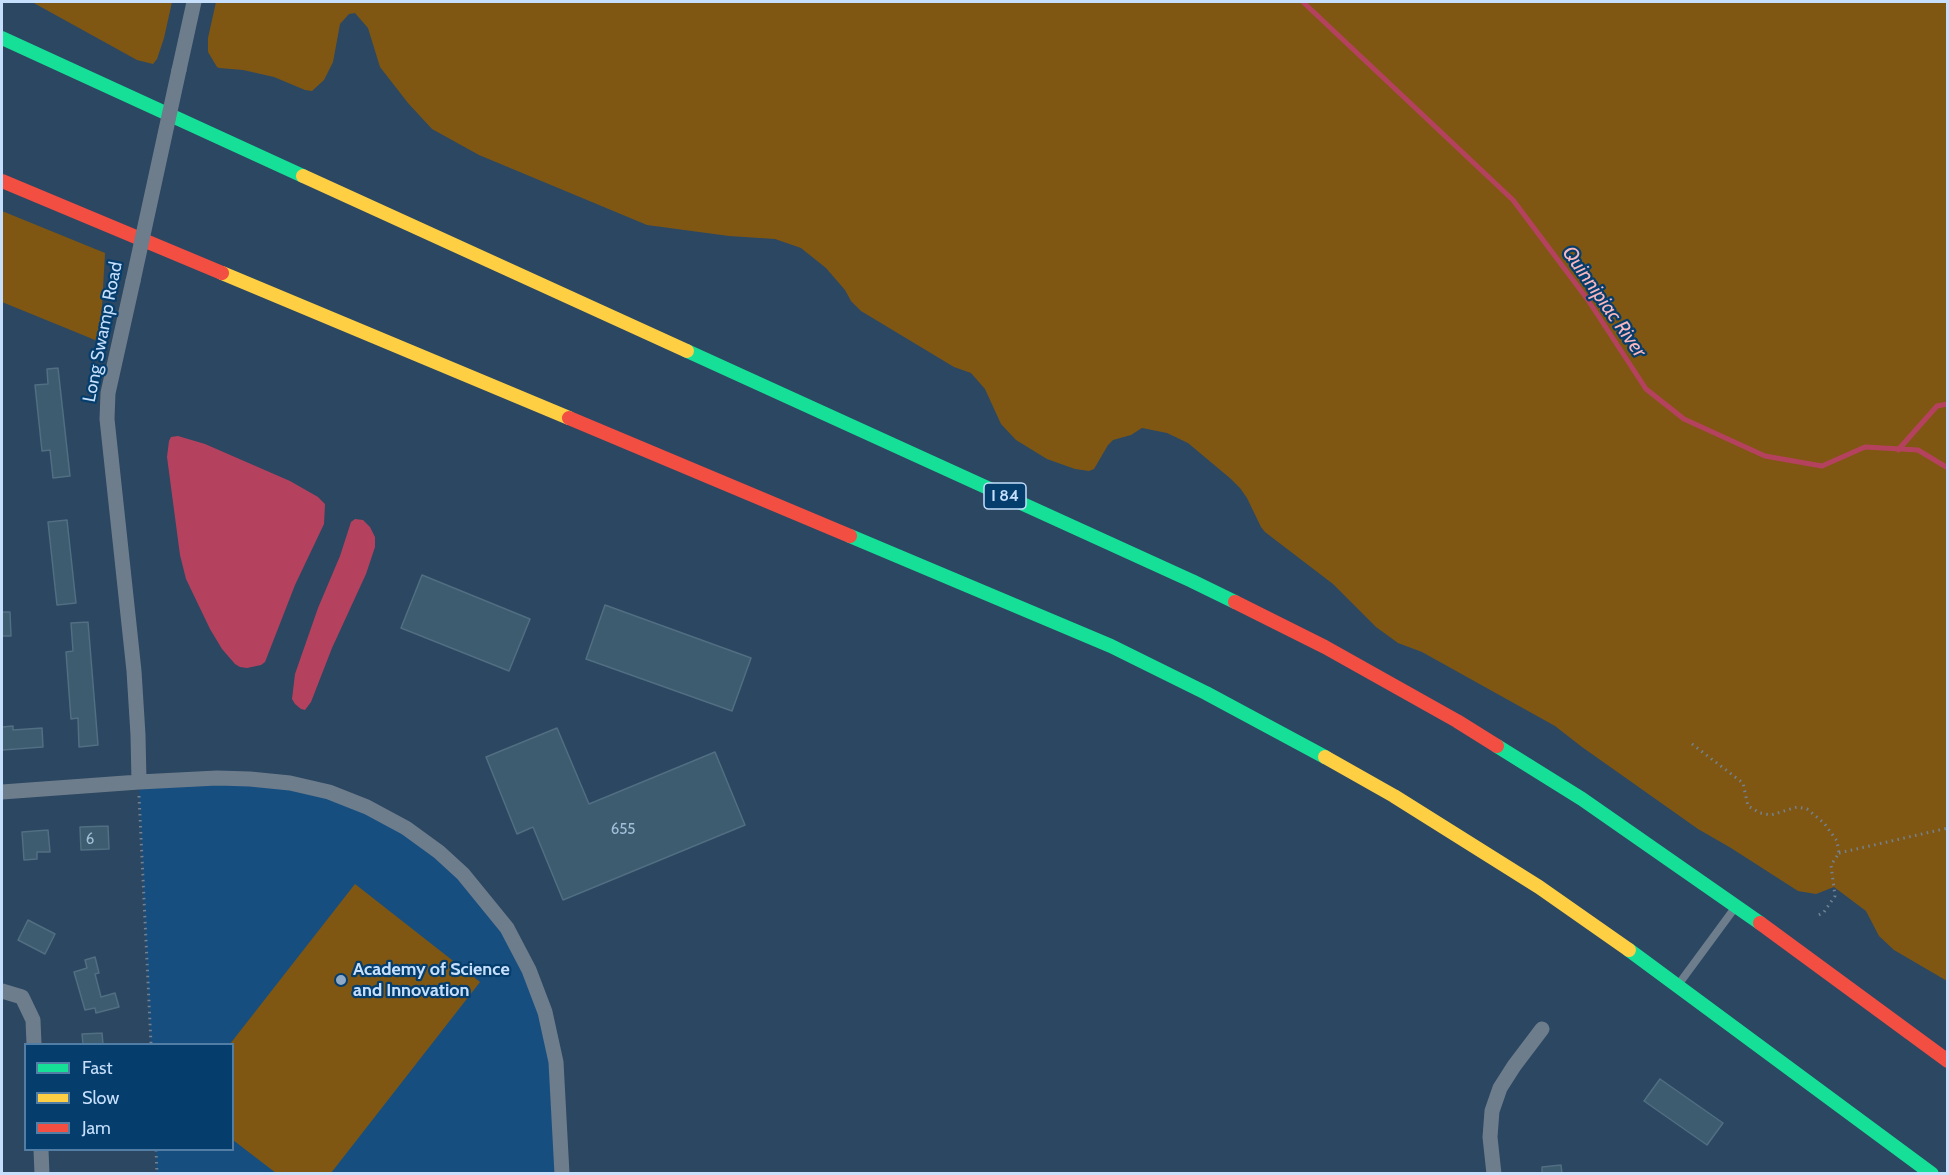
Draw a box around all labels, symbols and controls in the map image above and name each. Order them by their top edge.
water label: Quinnipiac River [1557,242,1651,362]
street label: Long Swamp Road [79,260,127,404]
road number: I 84 [984,483,1026,509]
house number: 655 [611,821,635,839]
house number: 6 [86,831,94,849]
place label: Academy of Science and Innovation [353,959,510,1002]
marker: Academy of Science and Innovation [334,973,348,987]
legend [24,1043,234,1151]
text: Fast [82,1057,113,1079]
text: Slow [82,1087,119,1109]
text: Jam [82,1117,111,1139]

